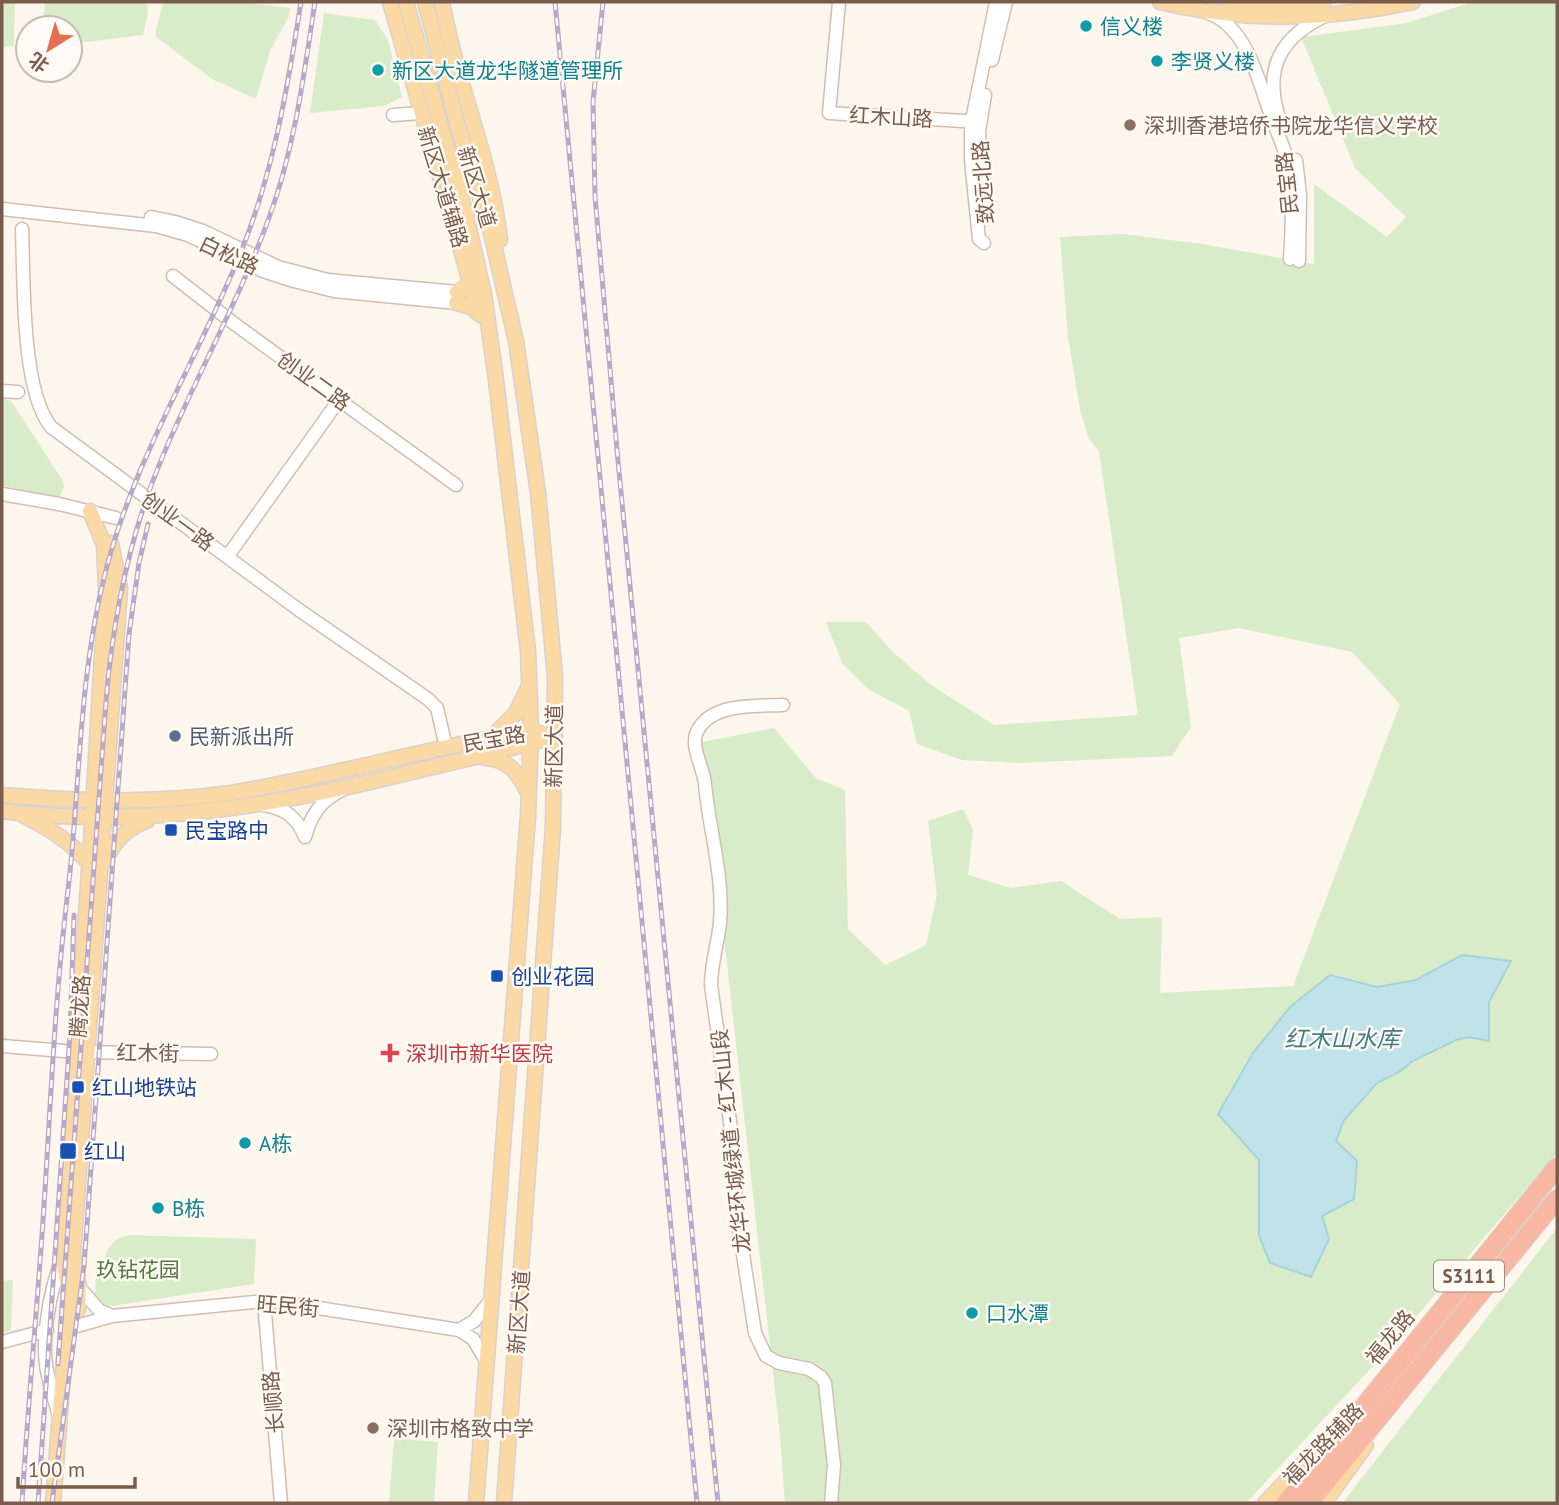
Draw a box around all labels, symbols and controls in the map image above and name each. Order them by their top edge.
place label: 信义楼 [1100,13,1163,40]
north arrow [14,14,84,84]
marker: 信义楼 [1078,18,1094,34]
text: 北 [24,47,54,78]
place label: 李贤义楼 [1171,48,1255,75]
marker: 李贤义楼 [1149,53,1165,69]
place label: 新区大道龙华隧道管理所 [392,57,623,84]
marker: 新区大道龙华隧道管理所 [370,62,386,78]
street label: 红木山路 [848,101,934,133]
place label: 深圳香港培侨书院龙华信义学校 [1144,112,1438,139]
marker: 深圳香港培侨书院龙华信义学校 [1122,117,1138,133]
street label: 新区大道辅路 [412,123,474,251]
street label: 致远北路 [967,139,999,225]
street label: 新区大道 [452,143,502,231]
street label: 民宝路 [1270,150,1304,216]
street label: 白松路 [195,229,263,281]
street label: 创业二路 [272,345,356,417]
street label: 创业一路 [136,485,220,557]
street label: 新区大道 [540,704,568,788]
street label: 民宝路 [461,720,527,758]
place label: 民新派出所 [189,723,294,750]
marker: 民新派出所 [167,728,183,744]
place label: 民宝路中 [185,817,269,844]
marker: 民宝路中 [163,822,179,838]
place label: 创业花园 [511,963,595,990]
marker: 创业花园 [489,968,505,984]
street label: 腾龙路 [64,974,96,1038]
water label: 红木山水库 [1285,1024,1404,1053]
street label: 龙华环城绿道 - 红木山段 [706,1027,756,1255]
street label: 红木街 [116,1039,180,1067]
place label: 深圳市新华医院 [406,1040,553,1067]
marker: 深圳市新华医院 [380,1043,400,1063]
place label: 红山地铁站 [92,1074,197,1101]
marker: 红山地铁站 [70,1079,86,1095]
place label: A栋 [259,1130,292,1157]
marker: A栋 [237,1135,253,1151]
place label: 红山 [84,1138,126,1165]
marker: 红山 [58,1141,78,1161]
place label: B栋 [172,1195,205,1222]
marker: B栋 [150,1200,166,1216]
park label: 玖钻花园 [96,1256,180,1283]
road number: S3111 [1434,1260,1504,1292]
street label: 新区大道 [503,1269,535,1355]
street label: 旺民街 [255,1290,321,1322]
place label: 口水潭 [986,1300,1049,1327]
street label: 福龙路 [1360,1304,1420,1370]
marker: 口水潭 [964,1305,980,1321]
street label: 长顺路 [257,1369,289,1435]
street label: 福龙路辅路 [1277,1397,1369,1491]
place label: 深圳市格致中学 [387,1415,534,1442]
marker: 深圳市格致中学 [365,1420,381,1436]
scale bar [18,1446,135,1490]
text: 100 m [28,1456,85,1483]

